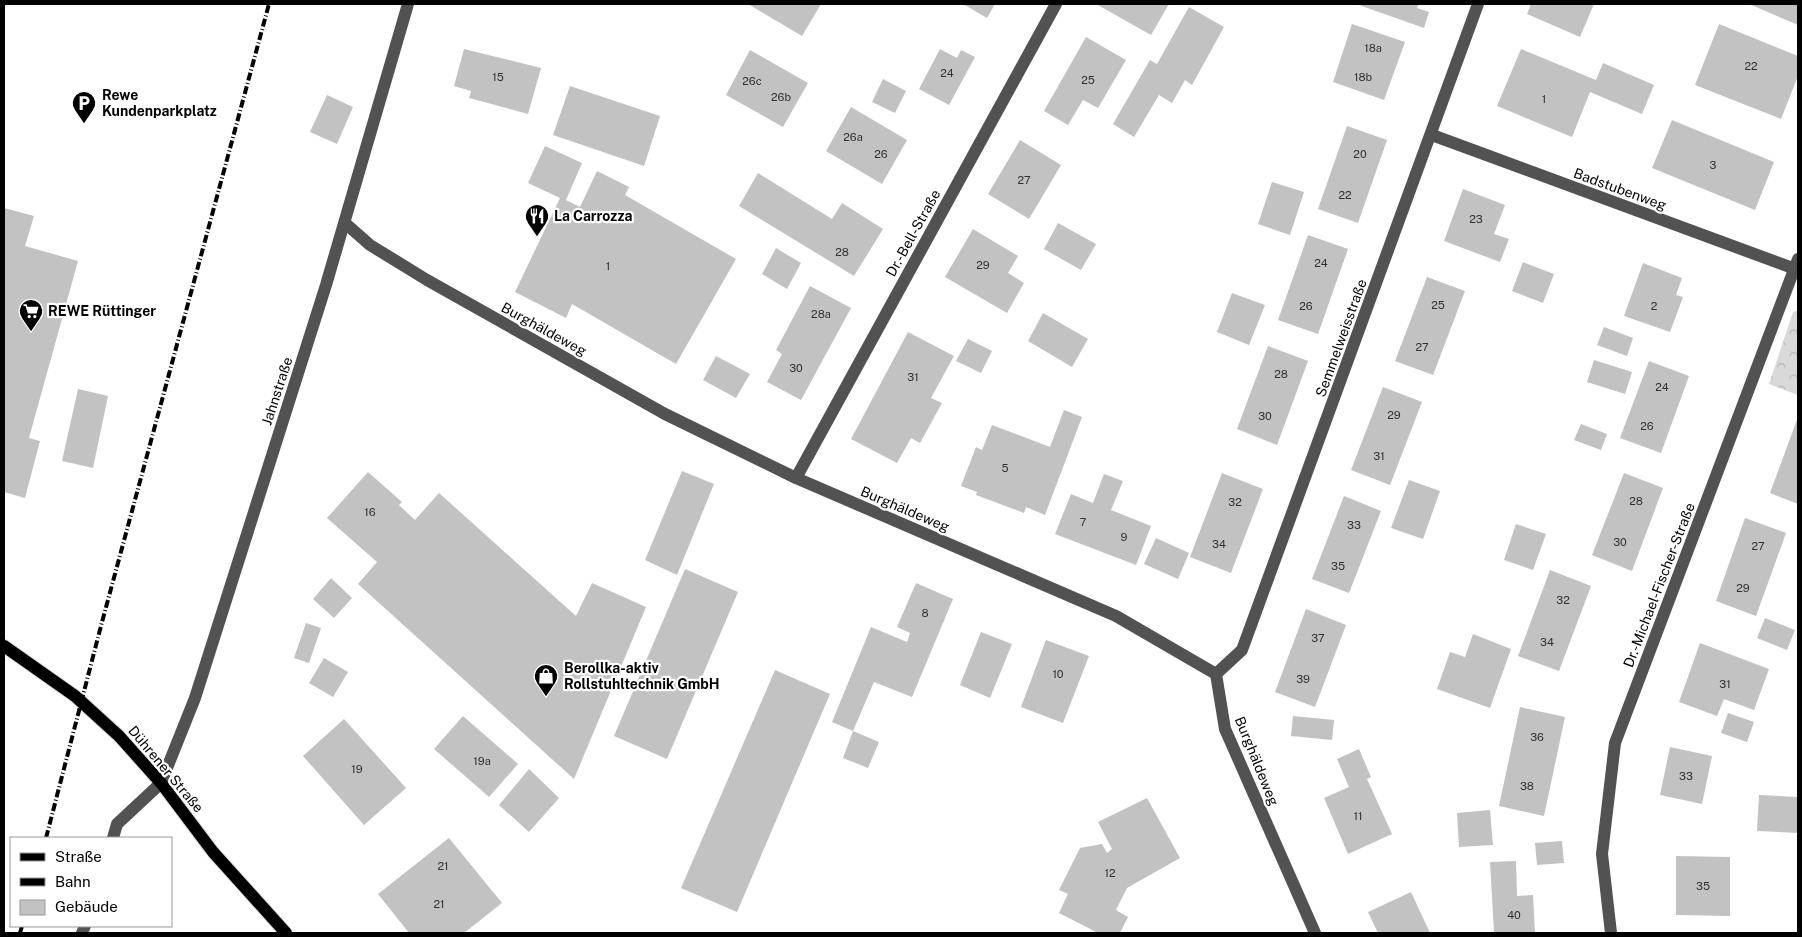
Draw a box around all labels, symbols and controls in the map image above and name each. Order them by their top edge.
house number: 18a [1364,42,1382,54]
house number: 22 [1744,60,1758,72]
house number: 24 [940,67,954,79]
house number: 15 [492,71,504,83]
house number: 18b [1354,71,1373,83]
house number: 25 [1081,74,1095,86]
house number: 26c [742,75,762,87]
place label: Rewe Kundenparkplatz [102,87,217,119]
parking icon: Rewe Kundenparkplatz [71,90,97,124]
house number: 26b [771,91,791,103]
house number: 1 [1542,93,1546,105]
house number: 26a [843,131,863,143]
house number: 26 [874,148,888,160]
house number: 20 [1353,148,1367,160]
house number: 3 [1710,159,1717,171]
street label: Badstubenweg [1571,165,1669,213]
house number: 27 [1017,174,1031,186]
street label: Dr.-Bell-Straße [883,187,943,279]
house number: 22 [1338,189,1352,201]
restaurant icon: La Carrozza [524,203,550,237]
place label: La Carrozza [554,208,633,224]
house number: 23 [1469,213,1483,225]
house number: 28 [835,246,849,258]
house number: 24 [1314,257,1328,269]
house number: 29 [976,259,990,271]
house number: 1 [606,260,610,272]
street label: Semmelweisstraße [1312,277,1370,399]
supermarket icon: REWE Rüttinger [18,298,44,332]
street label: Burghäldeweg [499,299,590,359]
house number: 25 [1431,299,1445,311]
house number: 26 [1299,300,1313,312]
house number: 2 [1651,300,1658,312]
place label: REWE Rüttinger [48,303,156,319]
house number: 28a [811,308,831,320]
house number: 27 [1415,341,1429,353]
street label: Jahnstraße [258,355,296,427]
house number: 30 [789,362,803,374]
house number: 28 [1274,368,1288,380]
house number: 31 [907,371,919,383]
house number: 24 [1655,381,1669,393]
house number: 29 [1387,409,1401,421]
house number: 30 [1258,410,1272,422]
house number: 26 [1640,420,1654,432]
house number: 31 [1373,450,1385,462]
house number: 5 [1001,462,1009,474]
street label: Burghäldeweg [858,483,952,535]
house number: 28 [1629,495,1643,507]
house number: 32 [1228,496,1242,508]
street label: Dr.-Michael-Fischer-Straße [1620,500,1698,669]
house number: 16 [364,506,376,518]
house number: 7 [1080,516,1087,528]
house number: 33 [1347,519,1361,531]
house number: 9 [1121,531,1128,543]
house number: 30 [1613,536,1627,548]
house number: 34 [1212,538,1226,550]
house number: 27 [1751,540,1765,552]
house number: 35 [1331,560,1345,572]
house number: 29 [1736,582,1750,594]
house number: 32 [1556,594,1570,606]
house number: 8 [921,607,929,619]
house number: 37 [1311,632,1325,644]
house number: 34 [1540,636,1554,648]
place label: Berollka-aktiv Rollstuhltechnik GmbH [564,660,719,692]
shop icon: Berollka-aktiv Rollstuhltechnik GmbH [533,663,559,697]
house number: 10 [1052,668,1064,680]
house number: 39 [1296,673,1310,685]
house number: 31 [1719,678,1731,690]
street label: Burghäldeweg [1232,714,1282,808]
street label: Dührener Straße [125,723,207,816]
house number: 36 [1530,731,1544,743]
house number: 19a [473,755,491,767]
house number: 19 [351,763,363,775]
house number: 33 [1679,770,1693,782]
house number: 38 [1520,780,1534,792]
house number: 11 [1354,810,1362,822]
legend [10,837,172,927]
text: Straße [55,848,102,865]
house number: 21 [437,860,449,872]
house number: 12 [1104,867,1116,879]
text: Bahn [55,873,91,890]
house number: 35 [1696,880,1710,892]
text: Gebäude [55,898,118,915]
house number: 21 [433,898,445,910]
house number: 40 [1507,909,1521,921]

